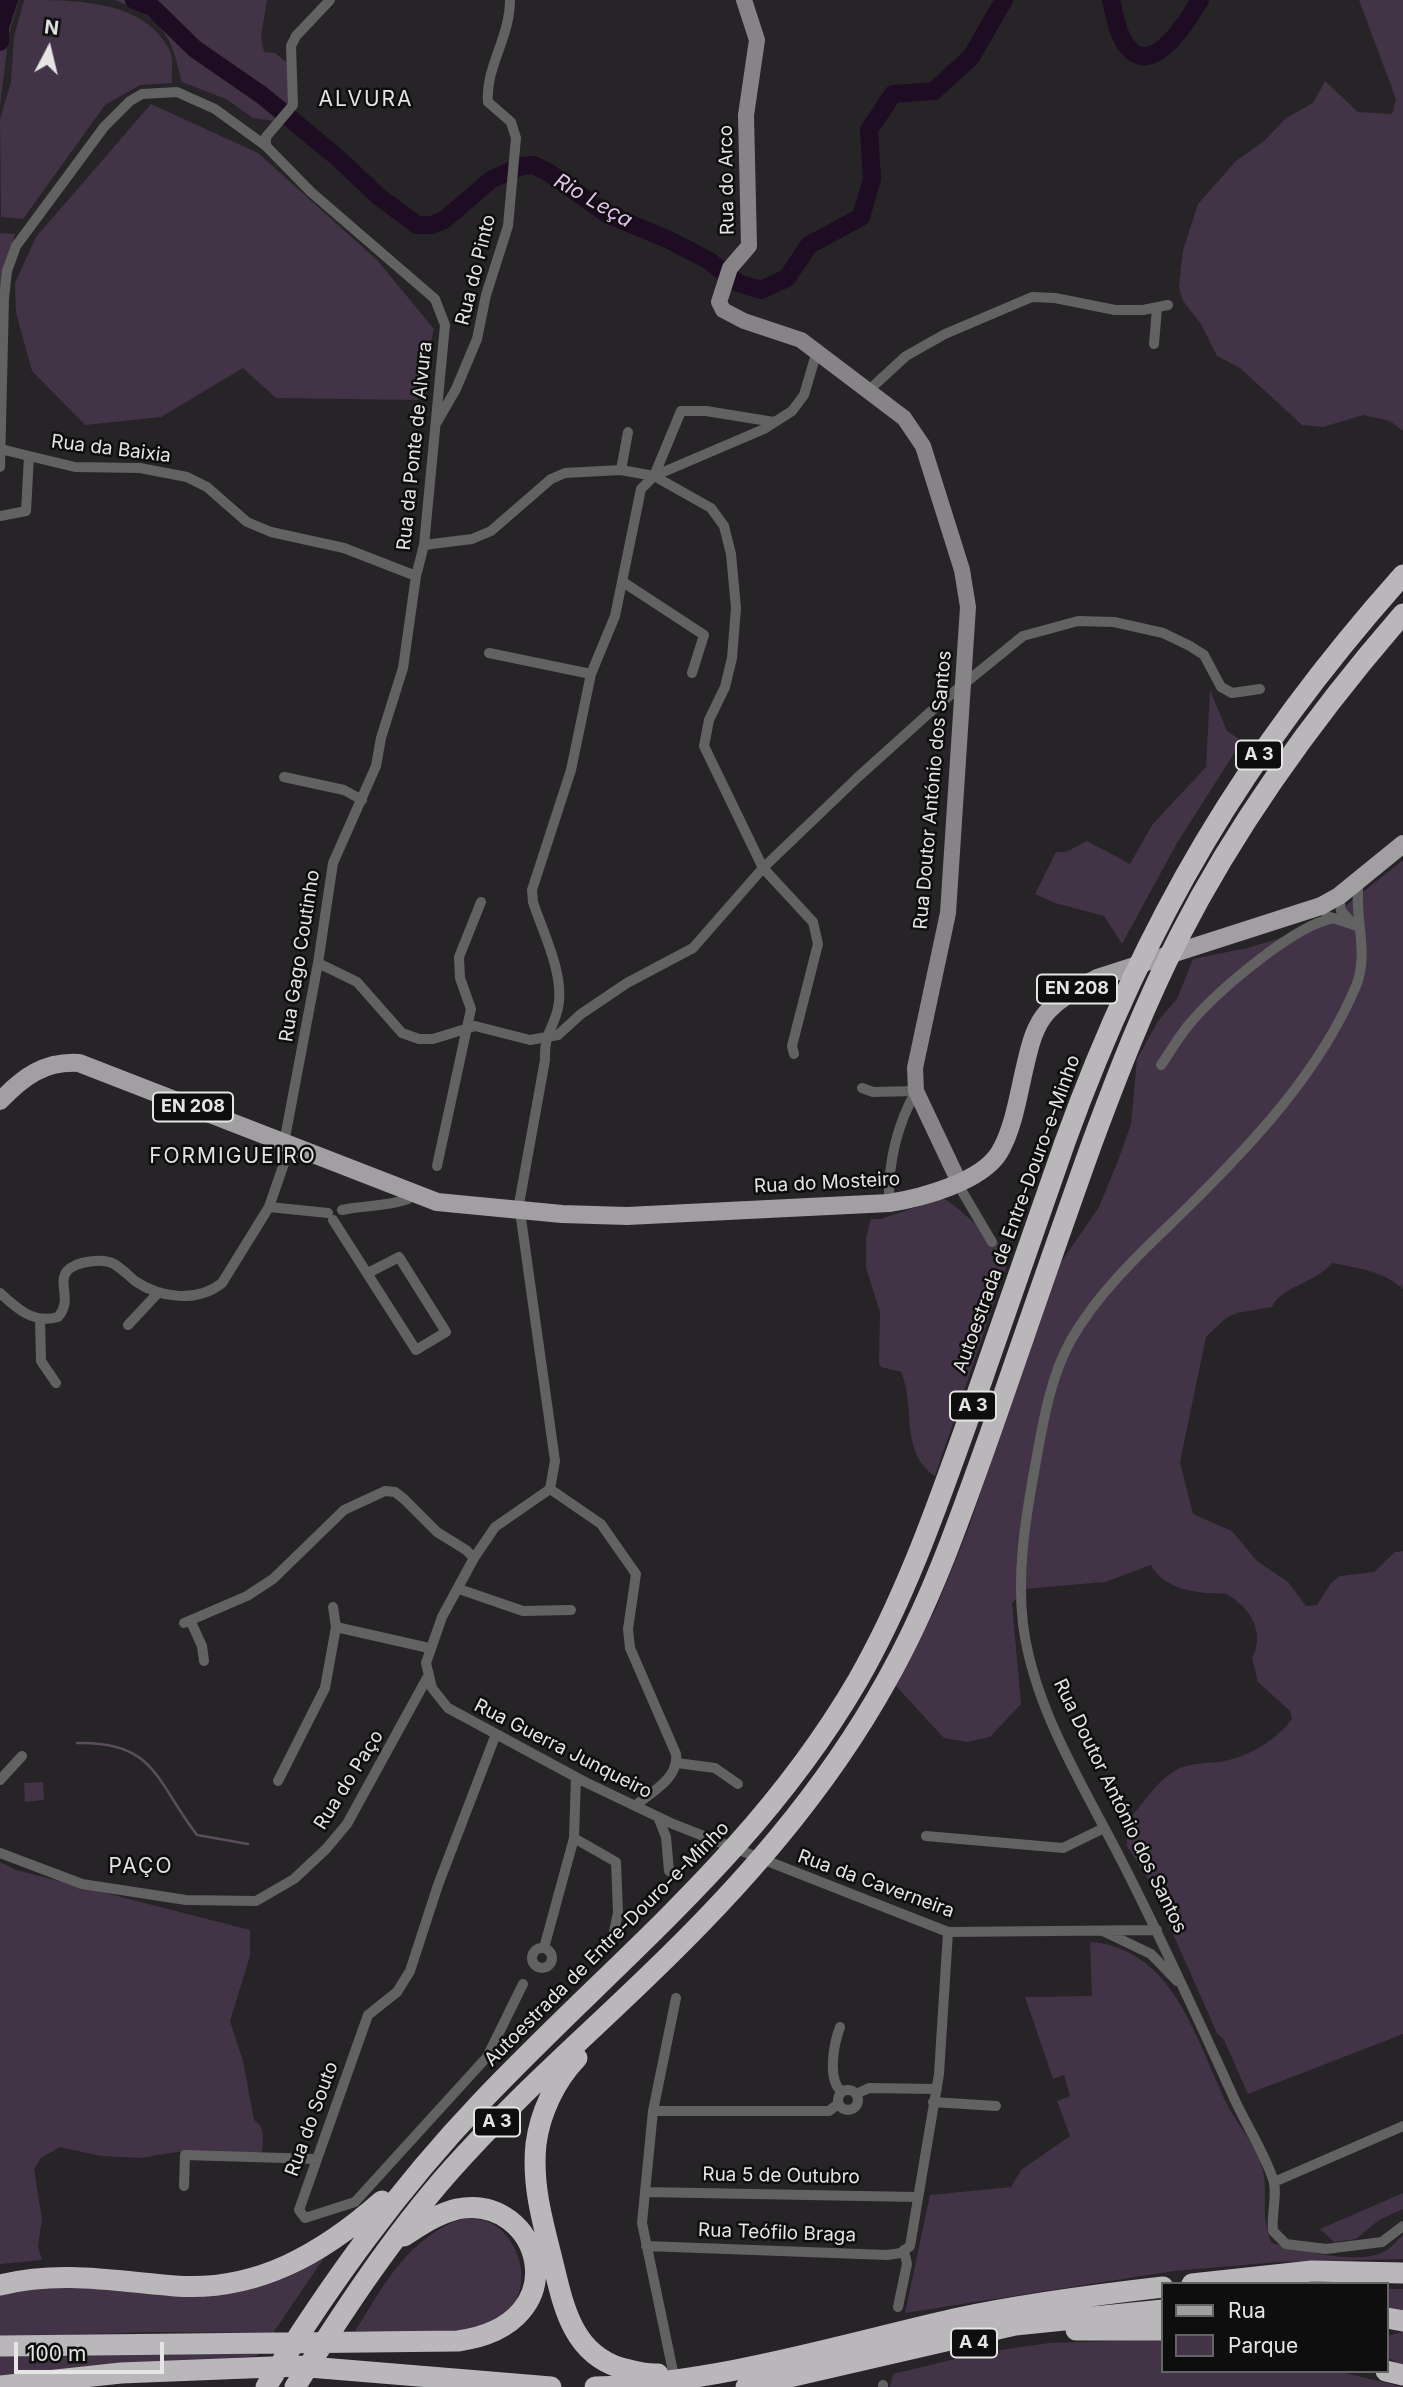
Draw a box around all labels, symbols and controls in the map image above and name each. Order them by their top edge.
north arrow [14,14,84,84]
text: N [43,15,60,40]
district label: ALVURA [319,87,413,113]
street label: Rua do Arco [715,125,739,235]
water label: Rio Leça [549,169,637,233]
street label: Rua do Pinto [451,212,501,328]
street label: Rua da Ponte de Alvura [393,340,437,552]
street label: Rua da Baixia [50,430,172,468]
street label: Rua Doutor António dos Santos [909,650,957,930]
road number: A 3 [1236,740,1282,770]
street label: Rua Gago Coutinho [275,868,325,1044]
road number: EN 208 [1037,974,1117,1004]
street label: Autoestrada de Entre-Douro-e-Minho [949,1052,1085,1376]
road number: EN 208 [153,1092,233,1122]
district label: FORMIGUEIRO [151,1144,315,1170]
street label: Rua do Mosteiro [753,1168,901,1198]
road number: A 3 [950,1392,996,1420]
street label: Rua Doutor António dos Santos [1048,1675,1192,1937]
street label: Rua Guerra Junqueiro [470,1694,656,1804]
street label: Rua do Paço [309,1726,389,1834]
street label: Autoestrada de Entre-Douro-e-Minho [480,1817,734,2071]
street label: Rua da Caverneira [795,1845,957,1923]
district label: PAÇO [109,1854,173,1880]
street label: Rua do Souto [281,2059,343,2179]
road number: A 3 [474,2108,520,2136]
street label: Rua 5 de Outubro [702,2163,860,2189]
street label: Rua Teófilo Braga [698,2219,856,2247]
legend [1162,2282,1389,2373]
text: Rua [1228,2298,1266,2323]
scale bar [18,2328,168,2372]
road number: A 4 [951,2328,997,2358]
text: Parque [1228,2333,1298,2358]
text: 100 m [27,2341,86,2366]

